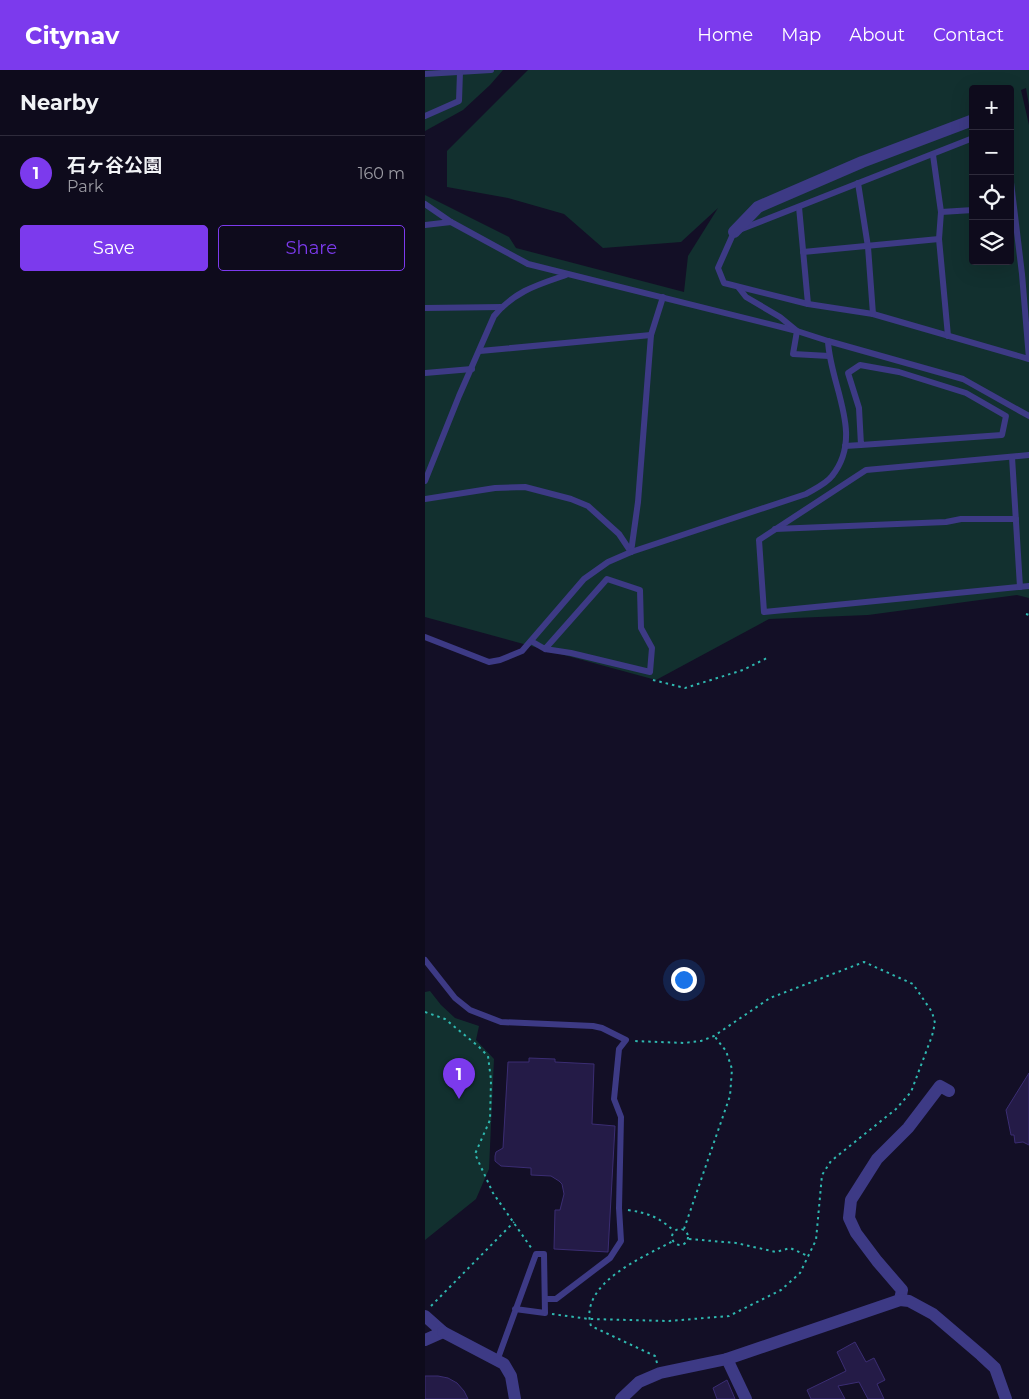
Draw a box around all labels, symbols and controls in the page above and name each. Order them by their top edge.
text: Citynav [25,21,119,50]
text: Home [697,24,753,46]
text: Map [781,24,821,46]
text: About [849,24,905,46]
text: Contact [933,24,1004,46]
map controls [969,85,1014,265]
button: + [969,85,1014,130]
text: Nearby [20,90,99,115]
button: − [969,130,1014,175]
text: 石ヶ谷公園 [67,154,162,177]
text: 1 [33,164,39,183]
text: 160 m [358,164,405,183]
button: locate [969,175,1014,220]
text: Park [67,177,104,196]
button: layers [969,220,1014,265]
button: Save [20,225,208,271]
button: Share [218,225,405,271]
your location [671,967,697,993]
pin: 1 [443,1058,475,1099]

